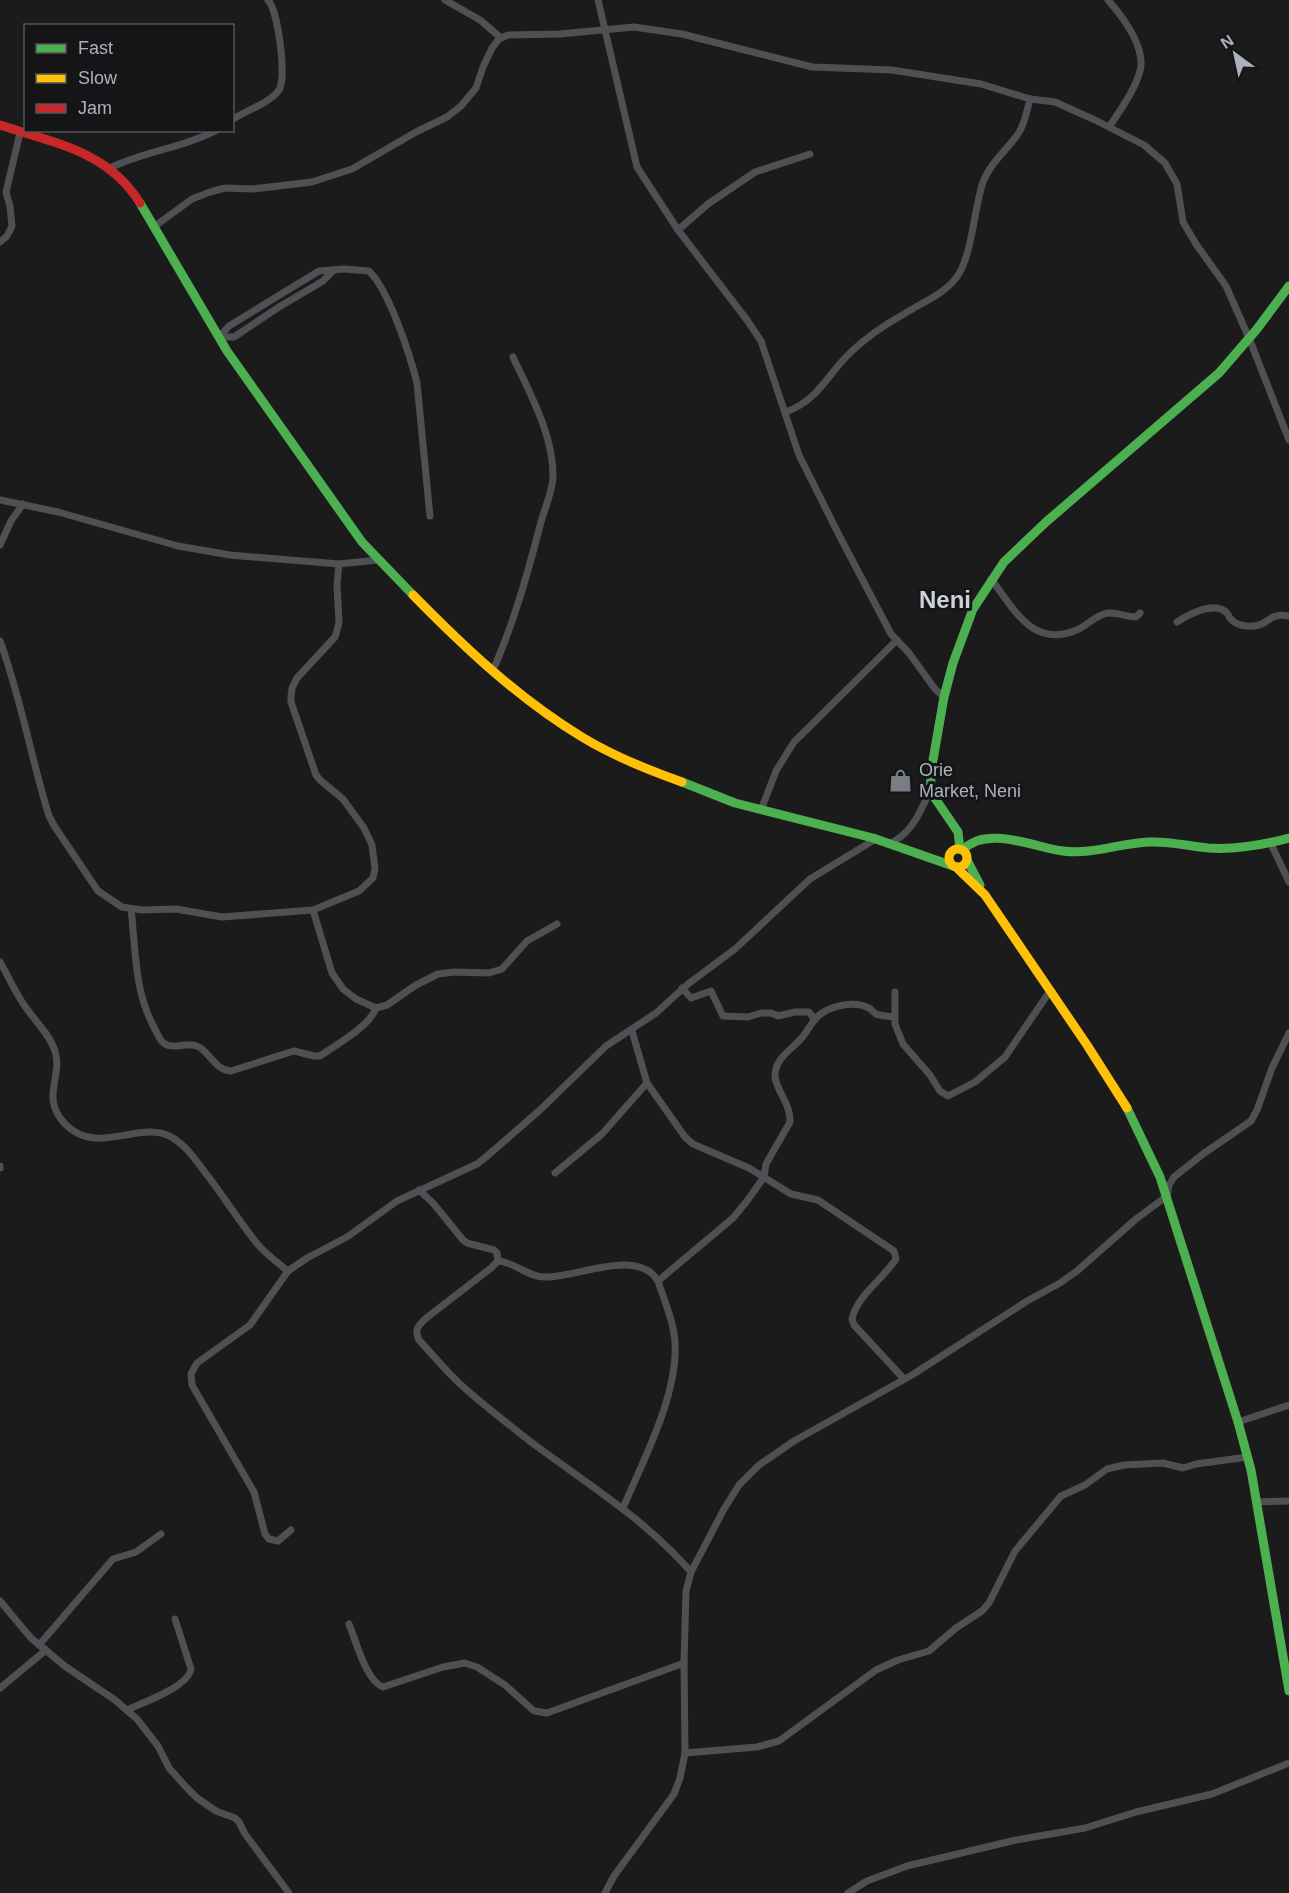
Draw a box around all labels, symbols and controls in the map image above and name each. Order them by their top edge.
legend [24,24,234,132]
north arrow [1205,24,1265,84]
text: N [1218,32,1237,52]
text: Fast [78,38,113,58]
text: Slow [78,68,118,88]
text: Jam [78,98,112,118]
district label: Neni [919,586,971,613]
place label: Orie Market, Neni [919,760,1021,801]
shop icon: Orie Market, Neni [888,767,914,793]

